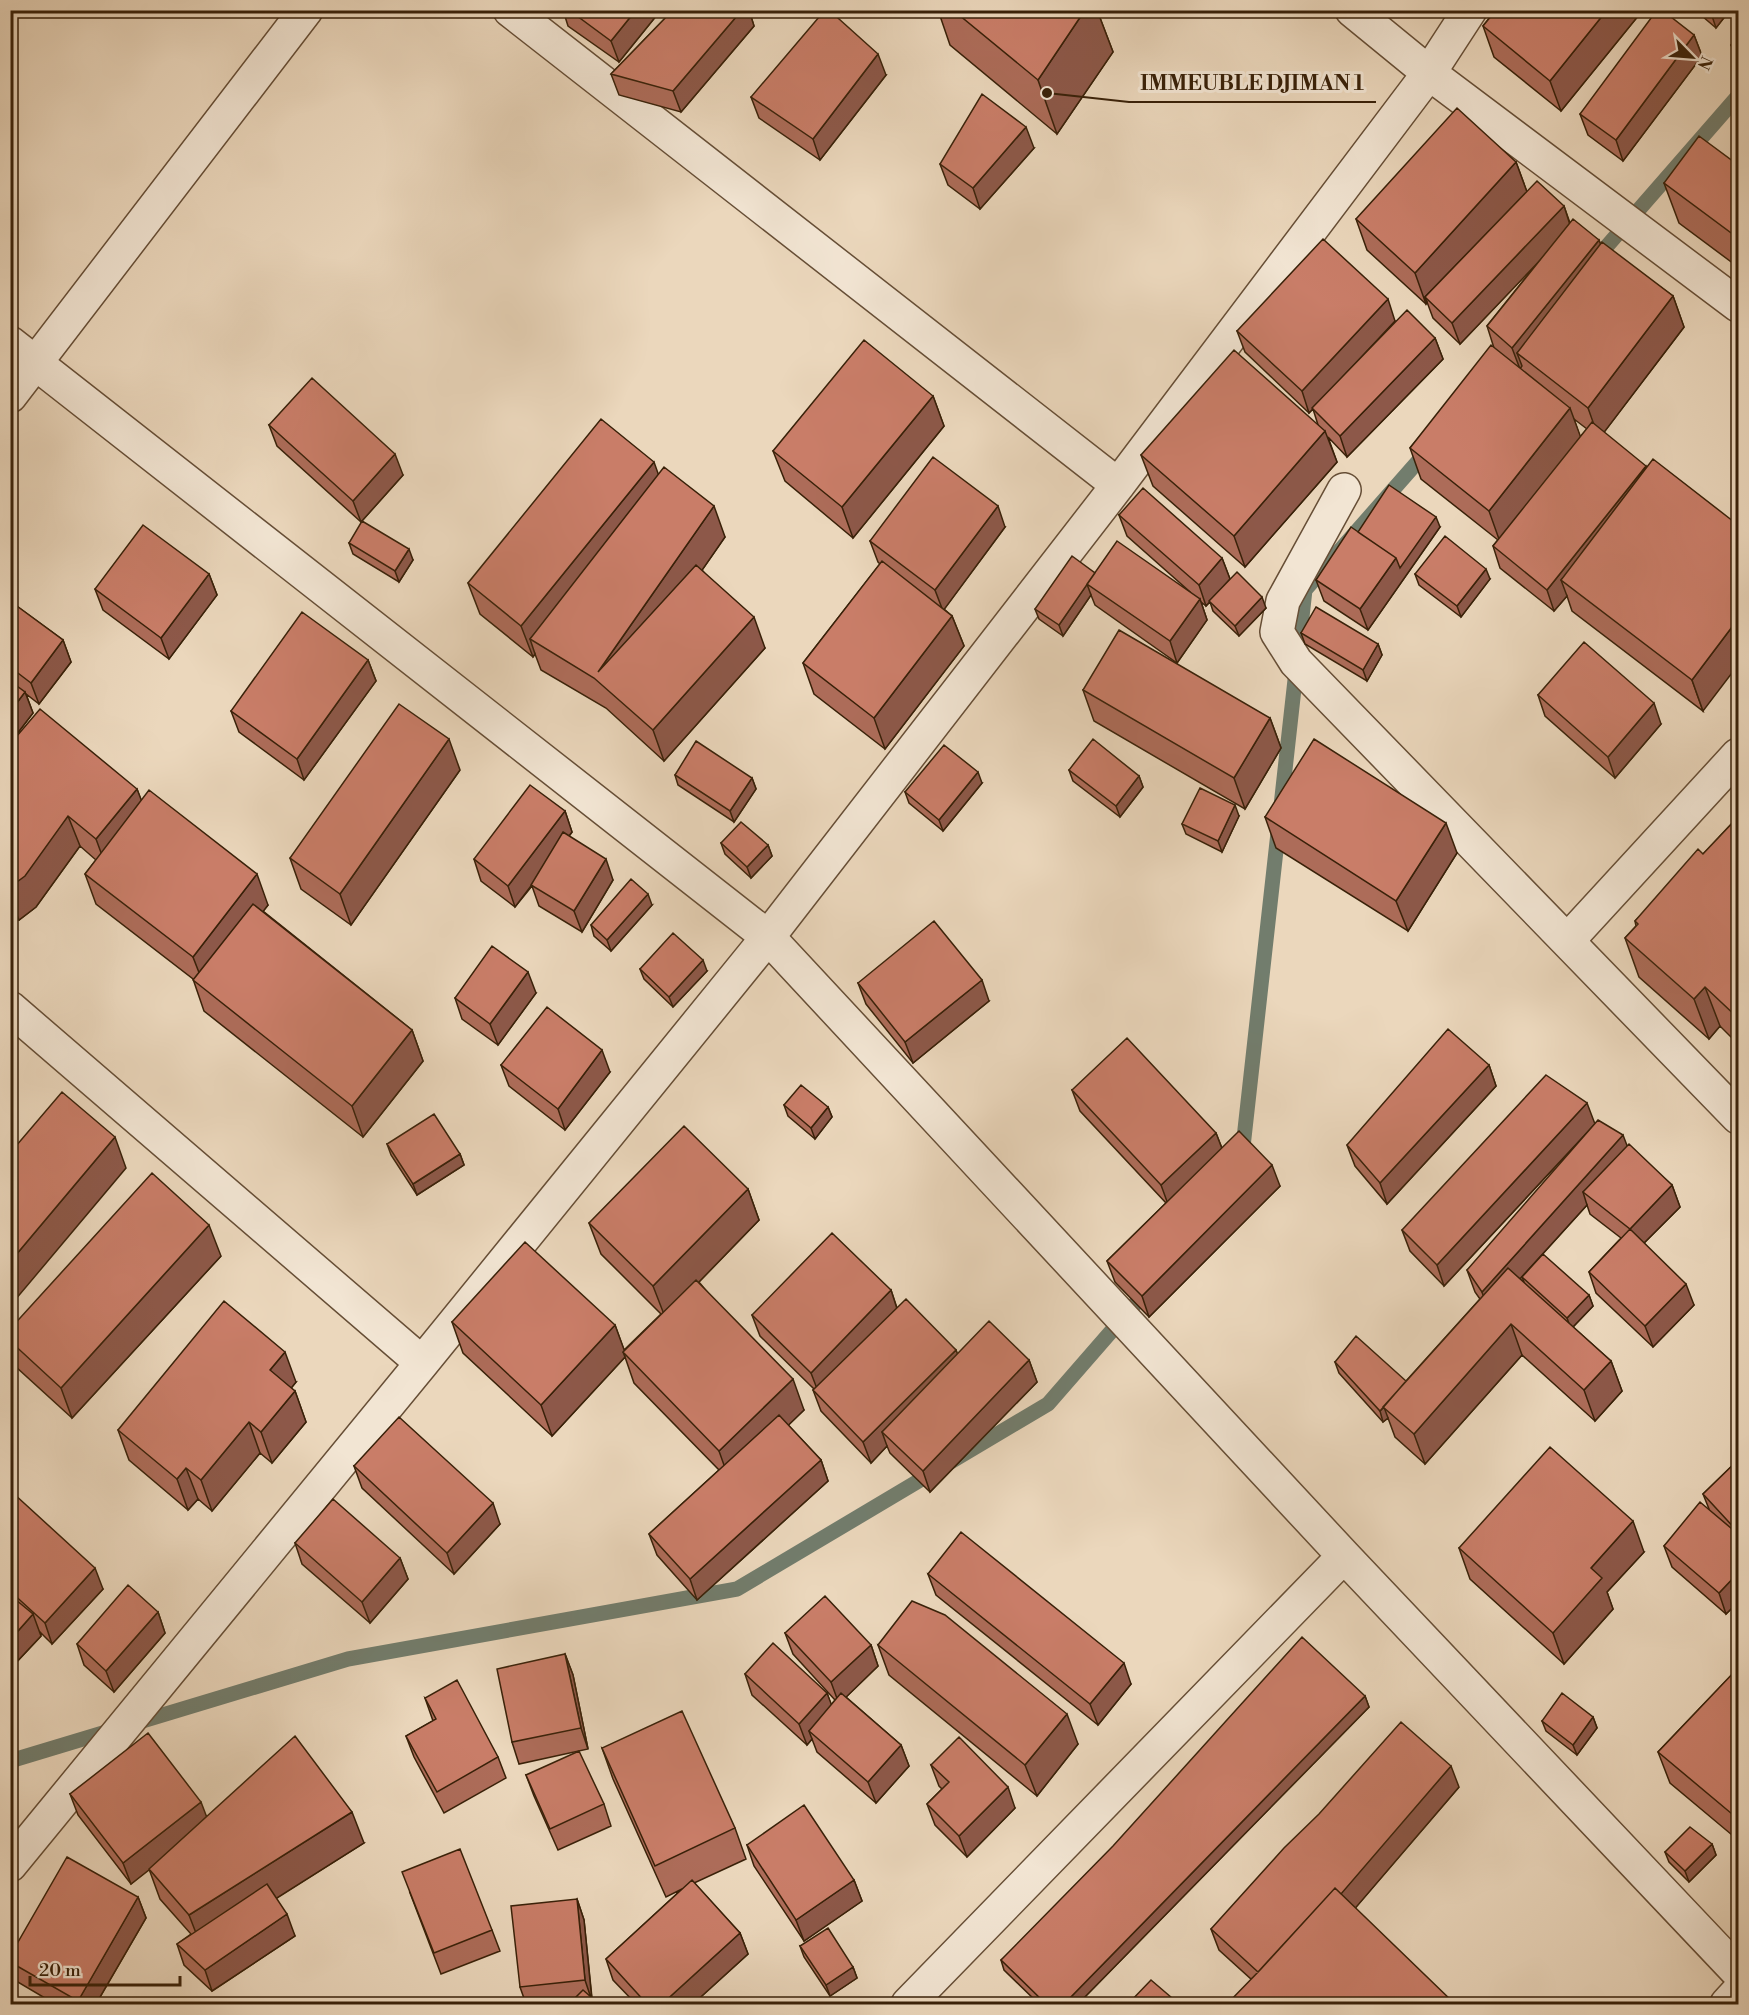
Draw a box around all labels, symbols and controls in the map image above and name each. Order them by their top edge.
north arrow [1662,27,1722,87]
text: N [1693,53,1716,73]
callout: IMMEUBLE DJIMAN 1 [1129,63,1376,102]
text: IMMEUBLE DJIMAN 1 [1140,71,1364,97]
scale bar [30,1949,180,1987]
text: 20 m [39,1959,81,1982]

